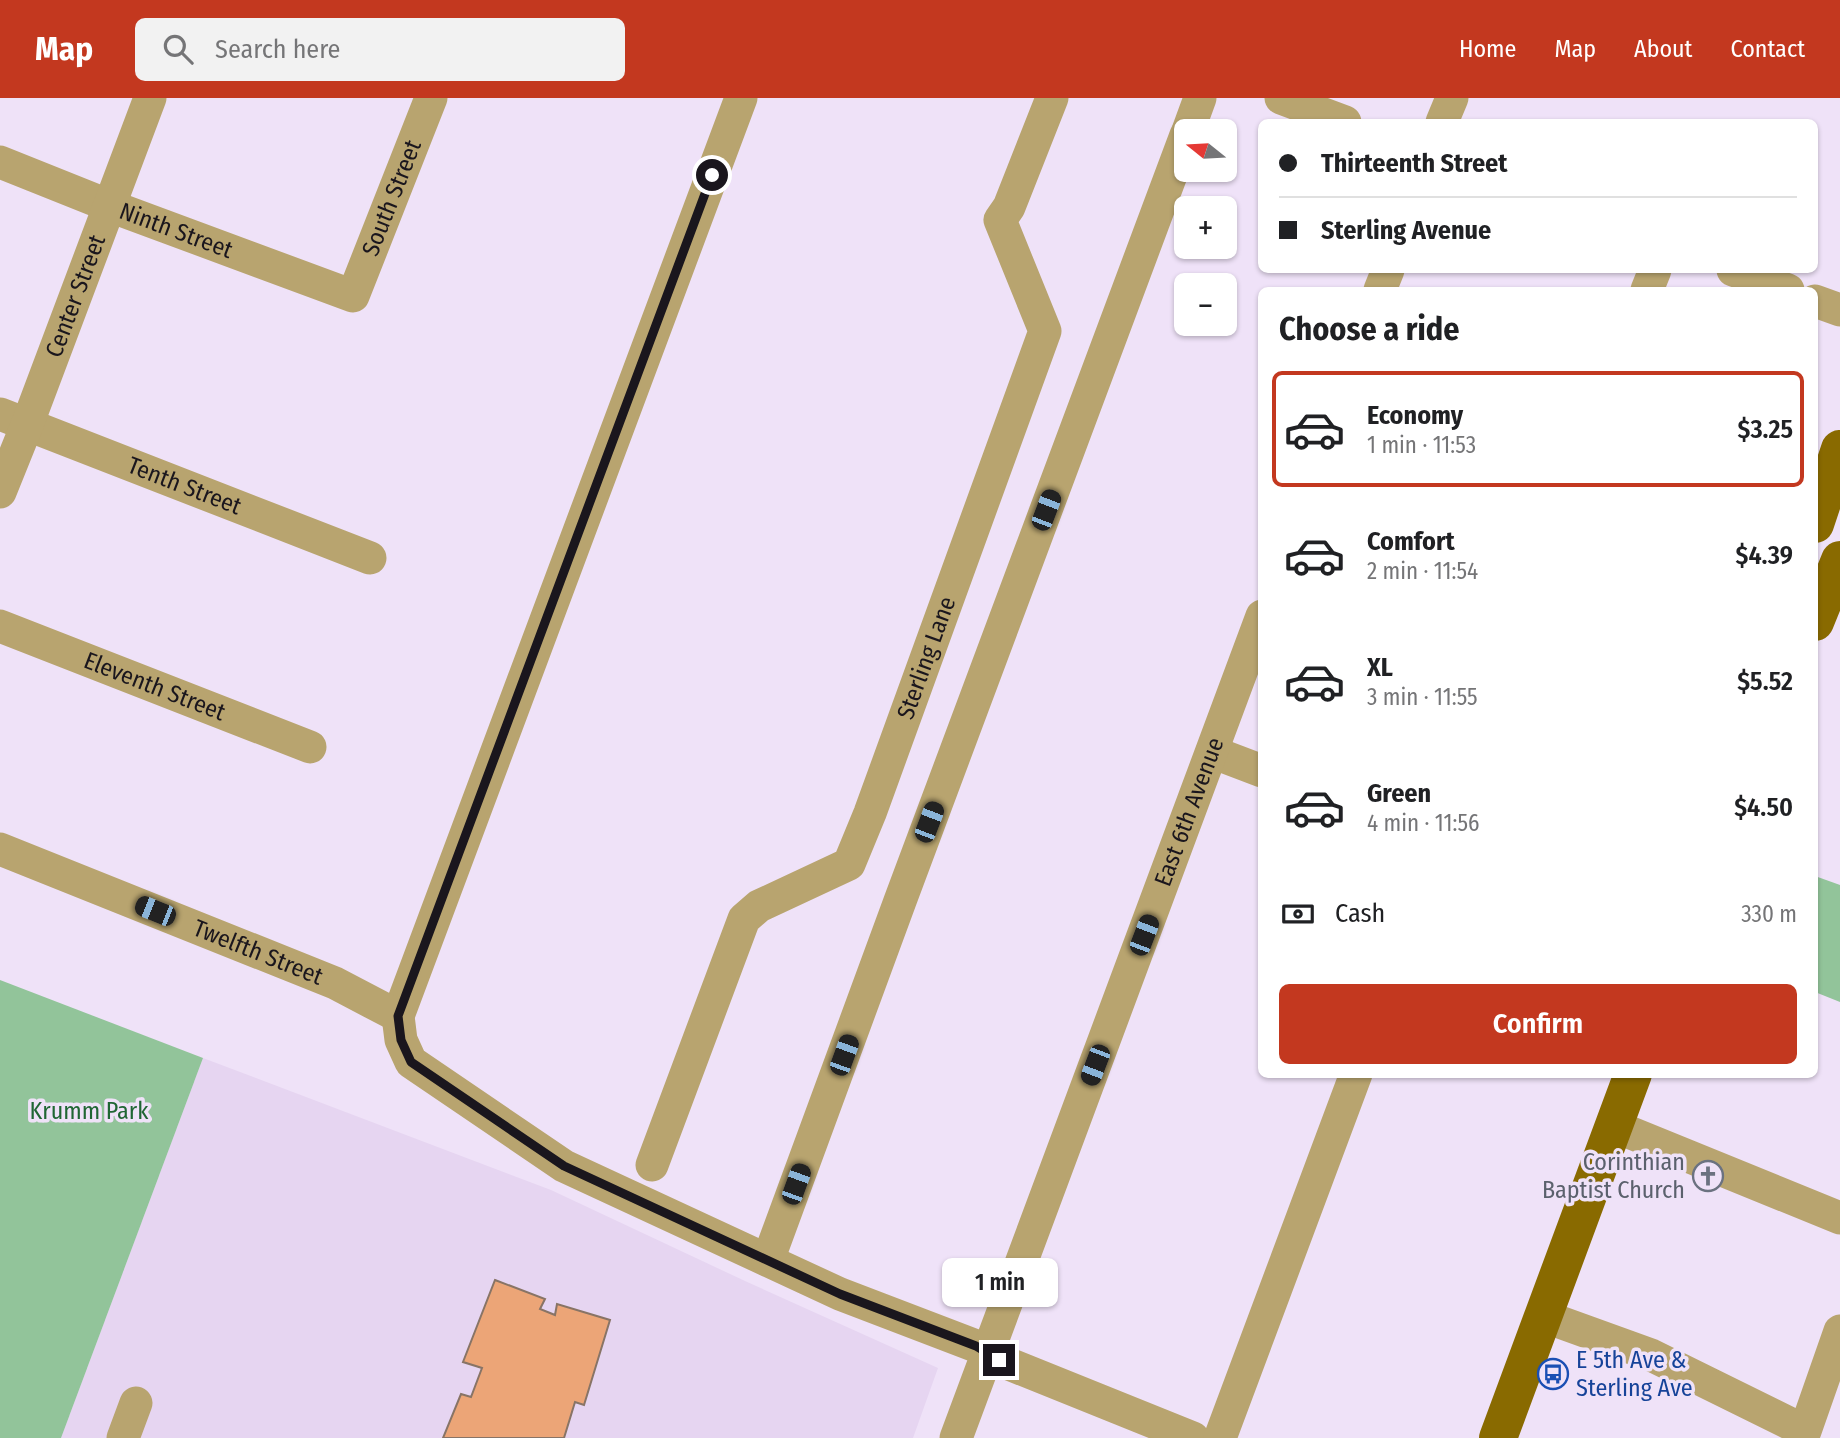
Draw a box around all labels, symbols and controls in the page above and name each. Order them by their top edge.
search box [135,18,625,81]
text: Map [35,29,93,69]
icon: search [159,30,197,68]
text: Search here [215,34,340,65]
text: Home [1459,35,1516,63]
text: Map [1554,35,1596,63]
text: About [1634,35,1692,63]
text: Contact [1730,35,1805,63]
north arrow [1174,119,1237,182]
map controls [1174,119,1237,336]
street label: South Street [356,136,427,260]
text: Thirteenth Street [1321,148,1507,179]
route start [696,159,728,191]
button: + [1174,196,1237,259]
street label: Ninth Street [116,197,237,264]
text: Sterling Avenue [1321,215,1491,246]
street label: Center Street [40,231,111,361]
button: − [1174,273,1237,336]
text: Choose a ride [1279,310,1460,348]
icon: car [1283,398,1346,461]
text: Economy [1367,400,1463,431]
text: $3.25 [1738,414,1793,445]
text: 1 min · 11:53 [1367,431,1476,459]
street label: Tenth Street [124,451,245,521]
car [1029,487,1064,533]
icon: car [1283,524,1346,587]
text: Comfort [1367,526,1455,557]
text: $4.39 [1736,540,1793,571]
text: 2 min · 11:54 [1367,557,1478,585]
street label: Sterling Lane [891,593,961,723]
street label: Eleventh Street [80,646,229,727]
icon: car [1283,650,1346,713]
text: XL [1367,652,1393,683]
text: $5.52 [1737,666,1793,697]
text: 3 min · 11:55 [1367,683,1478,711]
street label: East 6th Avenue [1149,734,1229,890]
icon: car [1283,776,1346,839]
text: Green [1367,778,1431,809]
text: $4.50 [1734,792,1793,823]
car [912,799,947,845]
text: 4 min · 11:56 [1367,809,1479,837]
car [132,893,179,929]
icon: cash [1279,895,1317,933]
text: Cash [1335,898,1385,929]
text: 330 m [1741,900,1797,928]
car [1127,912,1162,958]
street label: Twelfth Street [189,914,327,991]
button: Confirm [1279,984,1797,1064]
car [827,1032,862,1078]
car [1078,1042,1113,1088]
park label: Krumm Park [30,1097,149,1125]
place label: Corinthian Baptist Church [1542,1148,1685,1204]
church icon: Corinthian Baptist Church [1691,1159,1725,1193]
car [779,1161,814,1207]
callout: 1 min [941,1258,1057,1308]
text: 1 min [975,1268,1025,1296]
route end [983,1344,1015,1376]
place label: E 5th Ave & Sterling Ave [1576,1346,1693,1402]
bus stop icon: E 5th Ave & Sterling Ave [1536,1357,1570,1391]

